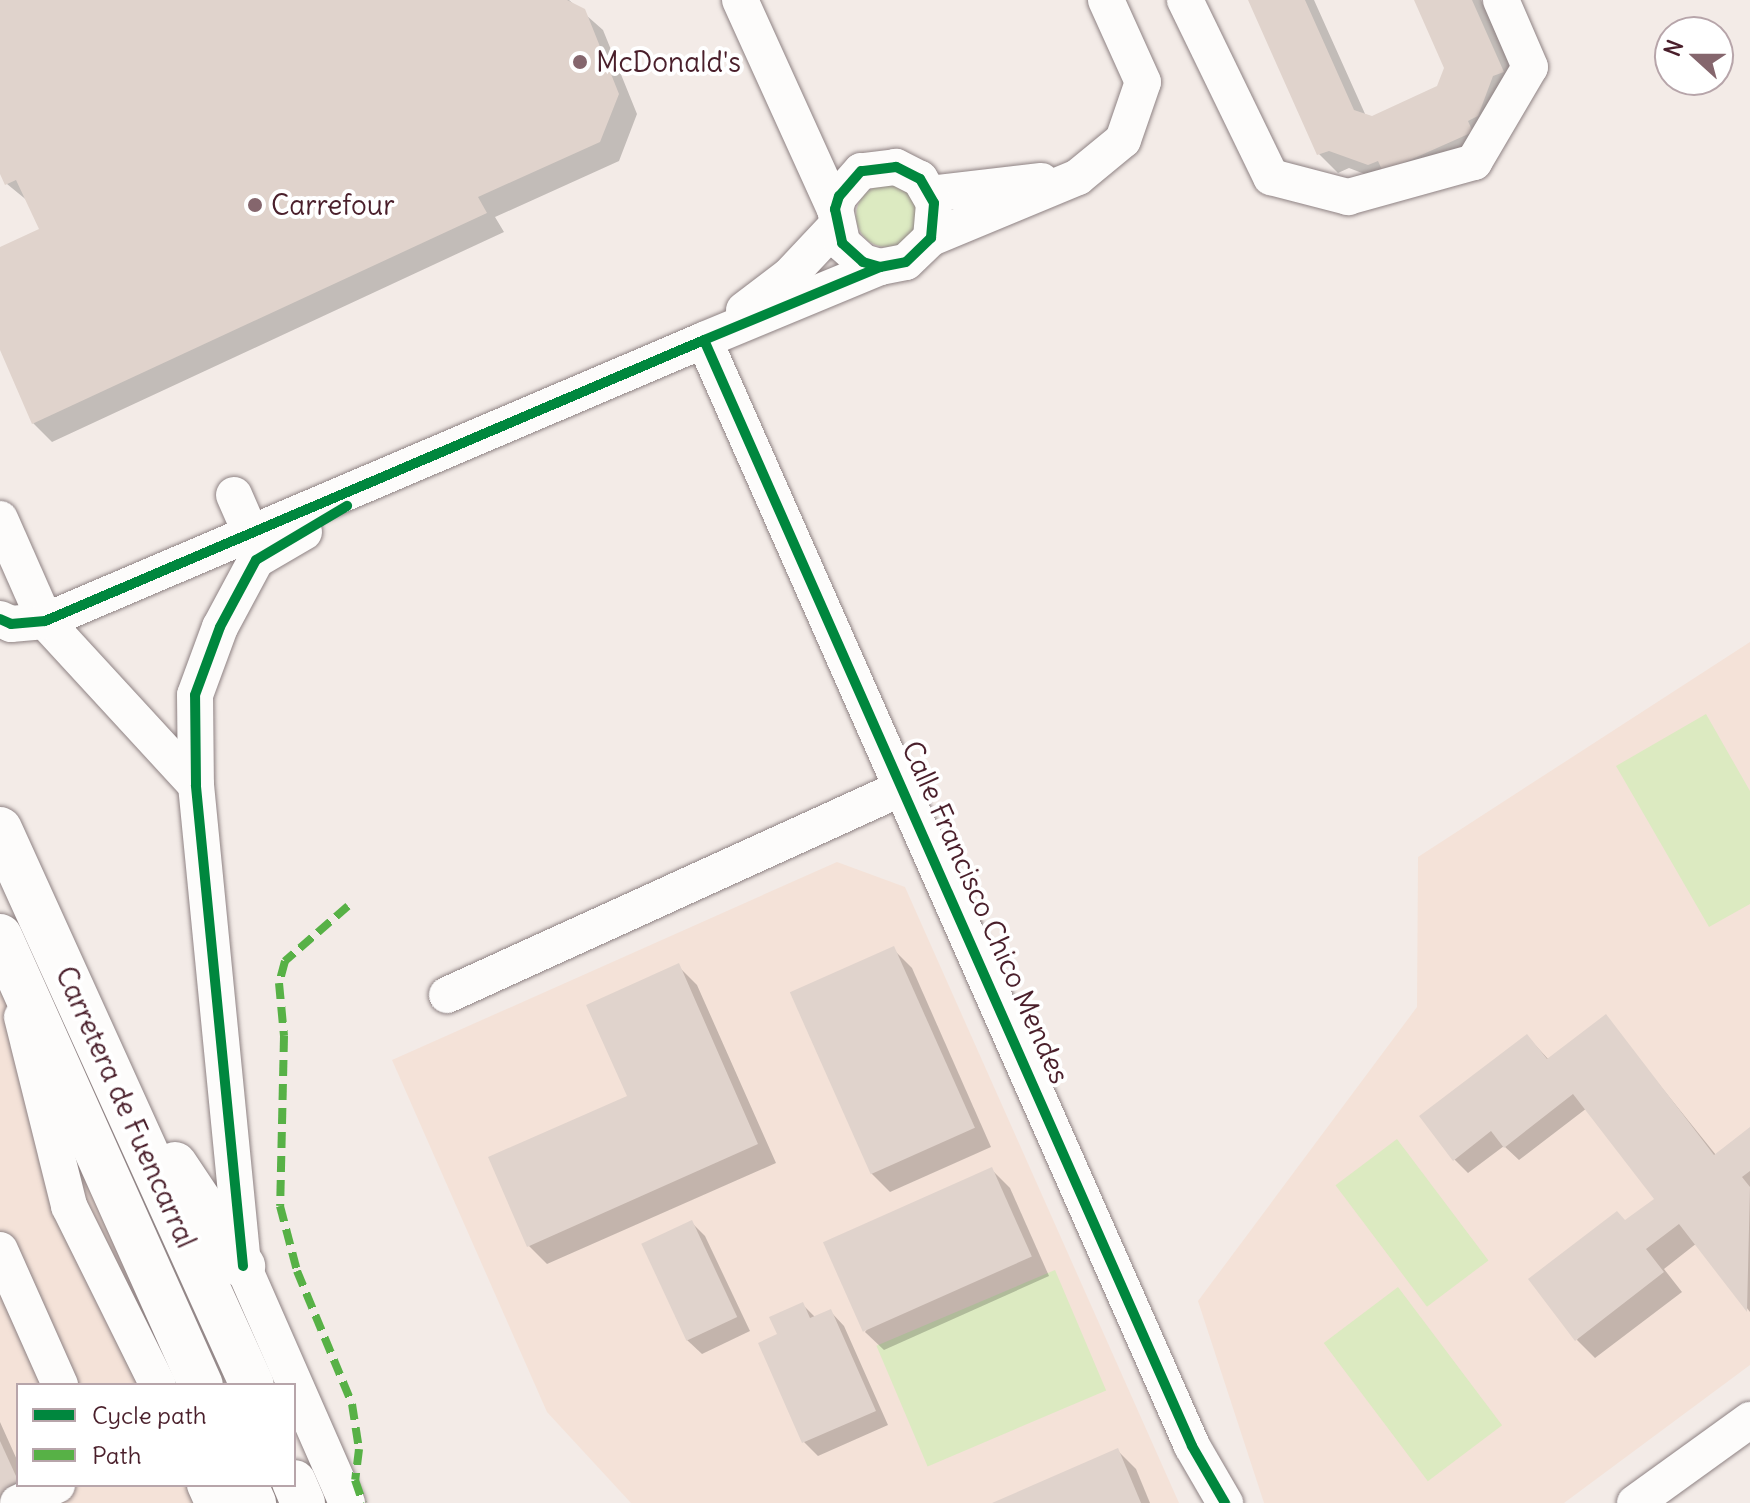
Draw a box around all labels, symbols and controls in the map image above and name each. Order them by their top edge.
north arrow [1654,16,1734,96]
text: N [1658,36,1689,60]
place label: McDonald's [596,45,741,79]
marker: McDonald's [571,53,589,71]
place label: Carrefour [271,188,395,222]
marker: Carrefour [246,196,264,214]
street label: Calle Francisco Chico Mendes [895,736,1077,1088]
street label: Carretera de Fuencarral [49,961,203,1253]
legend [16,1383,296,1487]
text: Cycle path [92,1400,207,1430]
text: Path [92,1440,142,1470]

